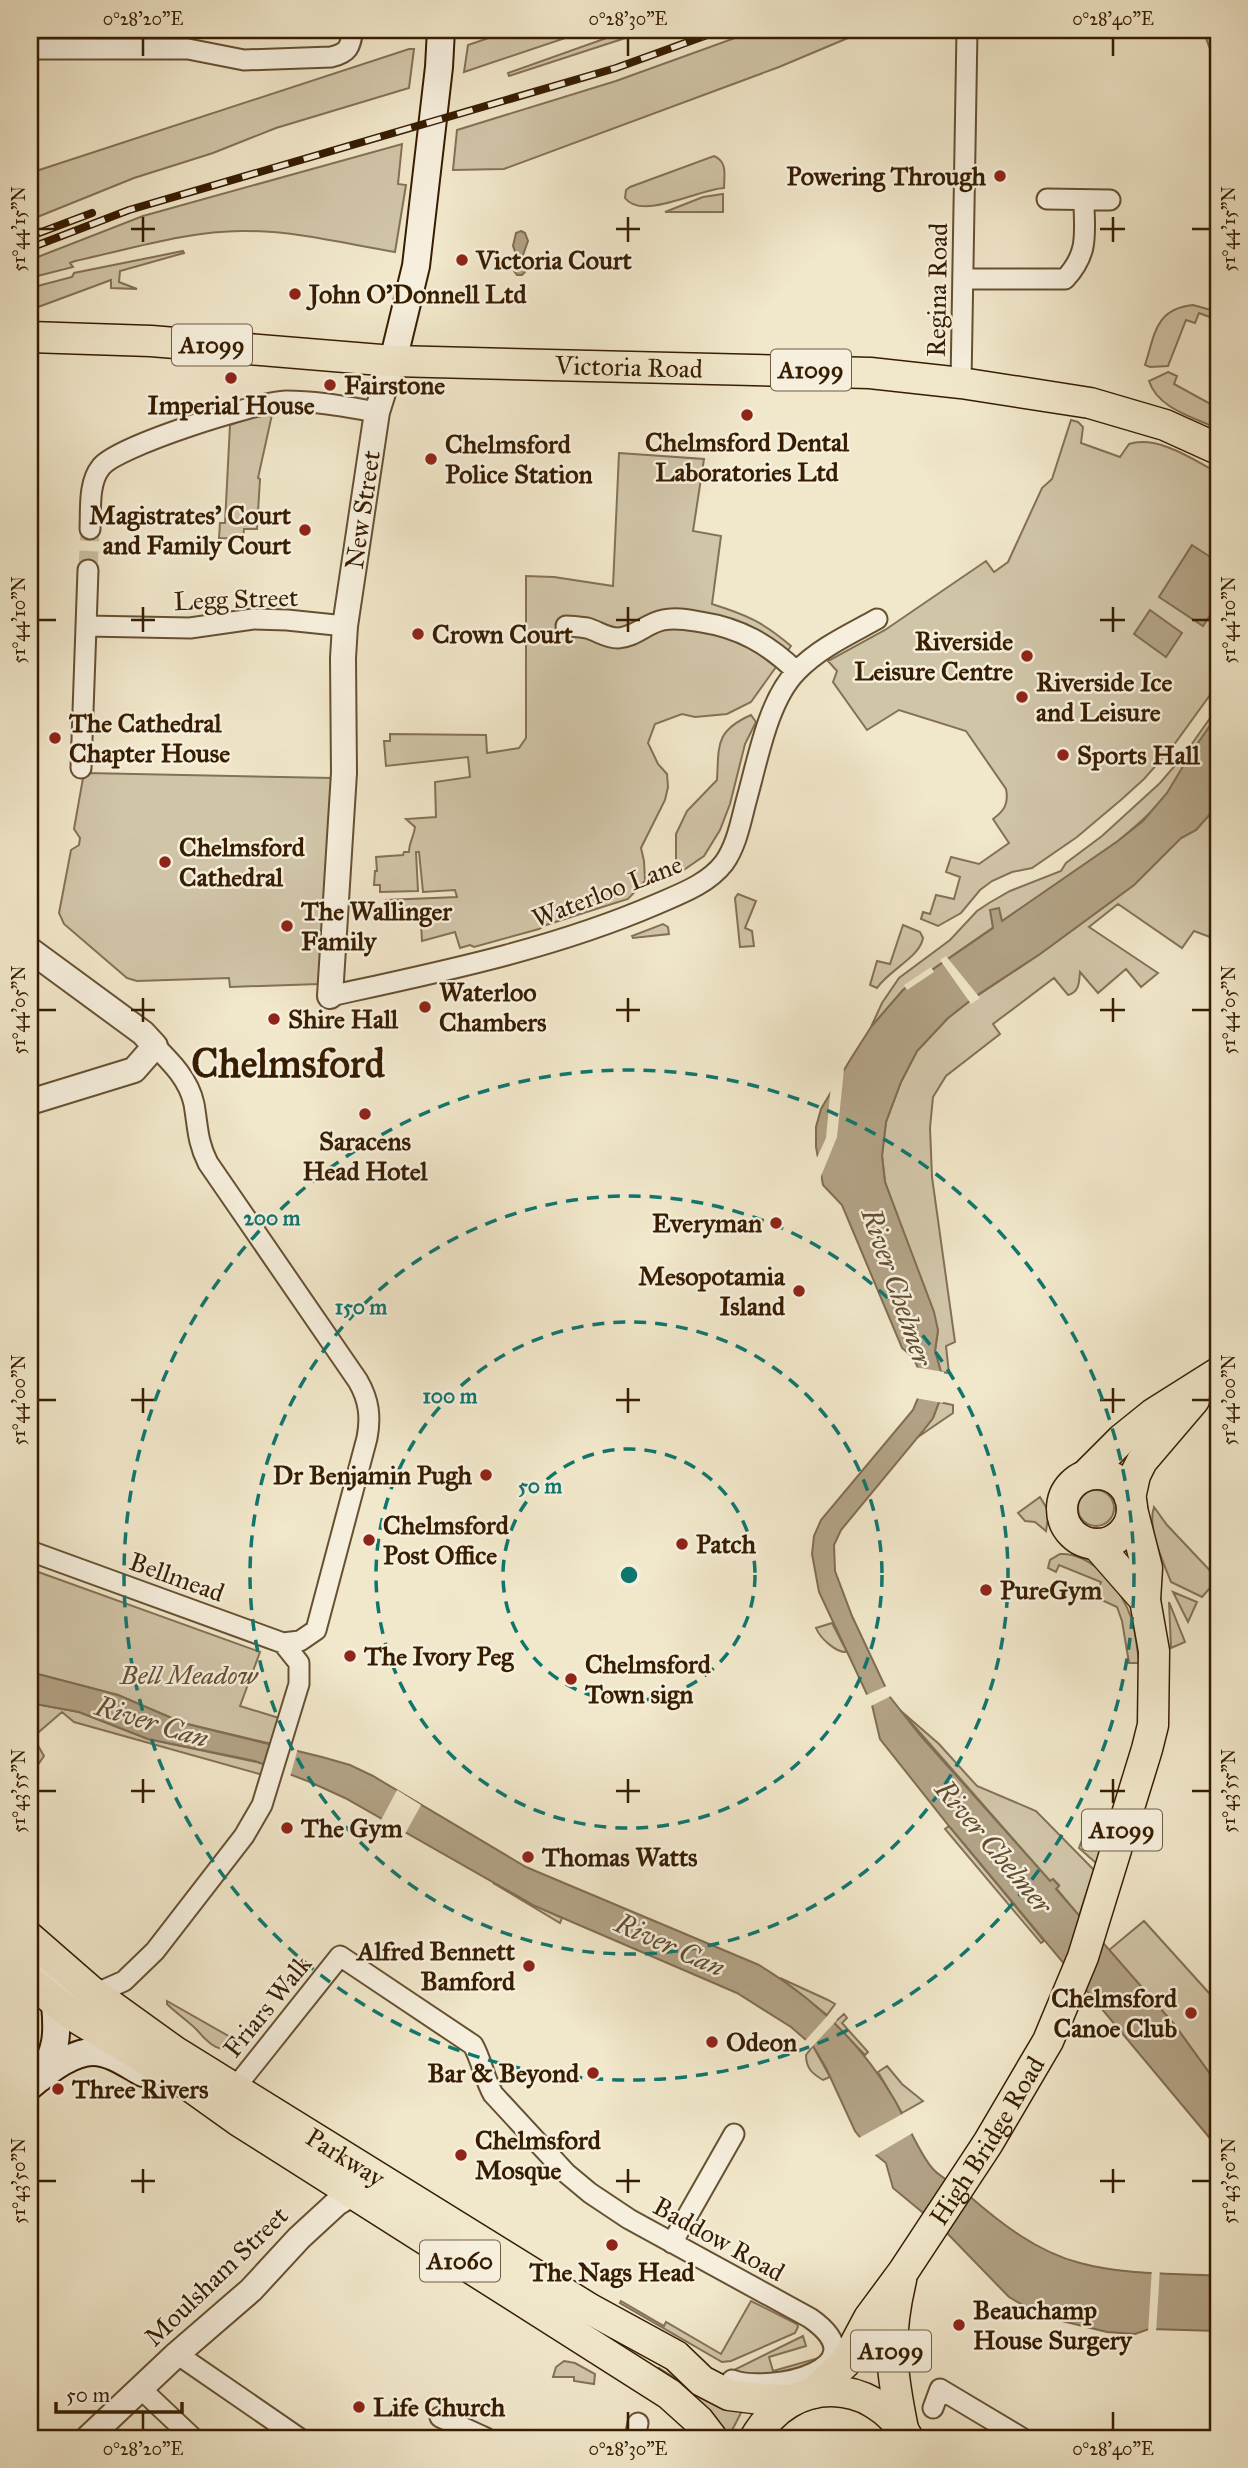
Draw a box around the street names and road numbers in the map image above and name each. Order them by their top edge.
street label: Regina Road [920,223,954,357]
road number: A1099 [172,324,252,366]
street label: Victoria Road [554,349,703,385]
road number: A1099 [771,349,851,390]
street label: New Street [338,448,387,571]
street label: Legg Street [173,581,299,617]
street label: Waterloo Lane [527,848,687,934]
street label: Bellmead [125,1545,229,1609]
road number: A1099 [1082,1810,1162,1851]
street label: Friars Walk [216,1948,319,2064]
street label: High Bridge Road [922,2051,1051,2231]
street label: Parkway [300,2121,391,2194]
street label: Baddow Road [648,2190,790,2288]
street label: Moulsham Street [137,2199,295,2353]
road number: A1060 [420,2240,500,2282]
road number: A1099 [851,2330,931,2372]

